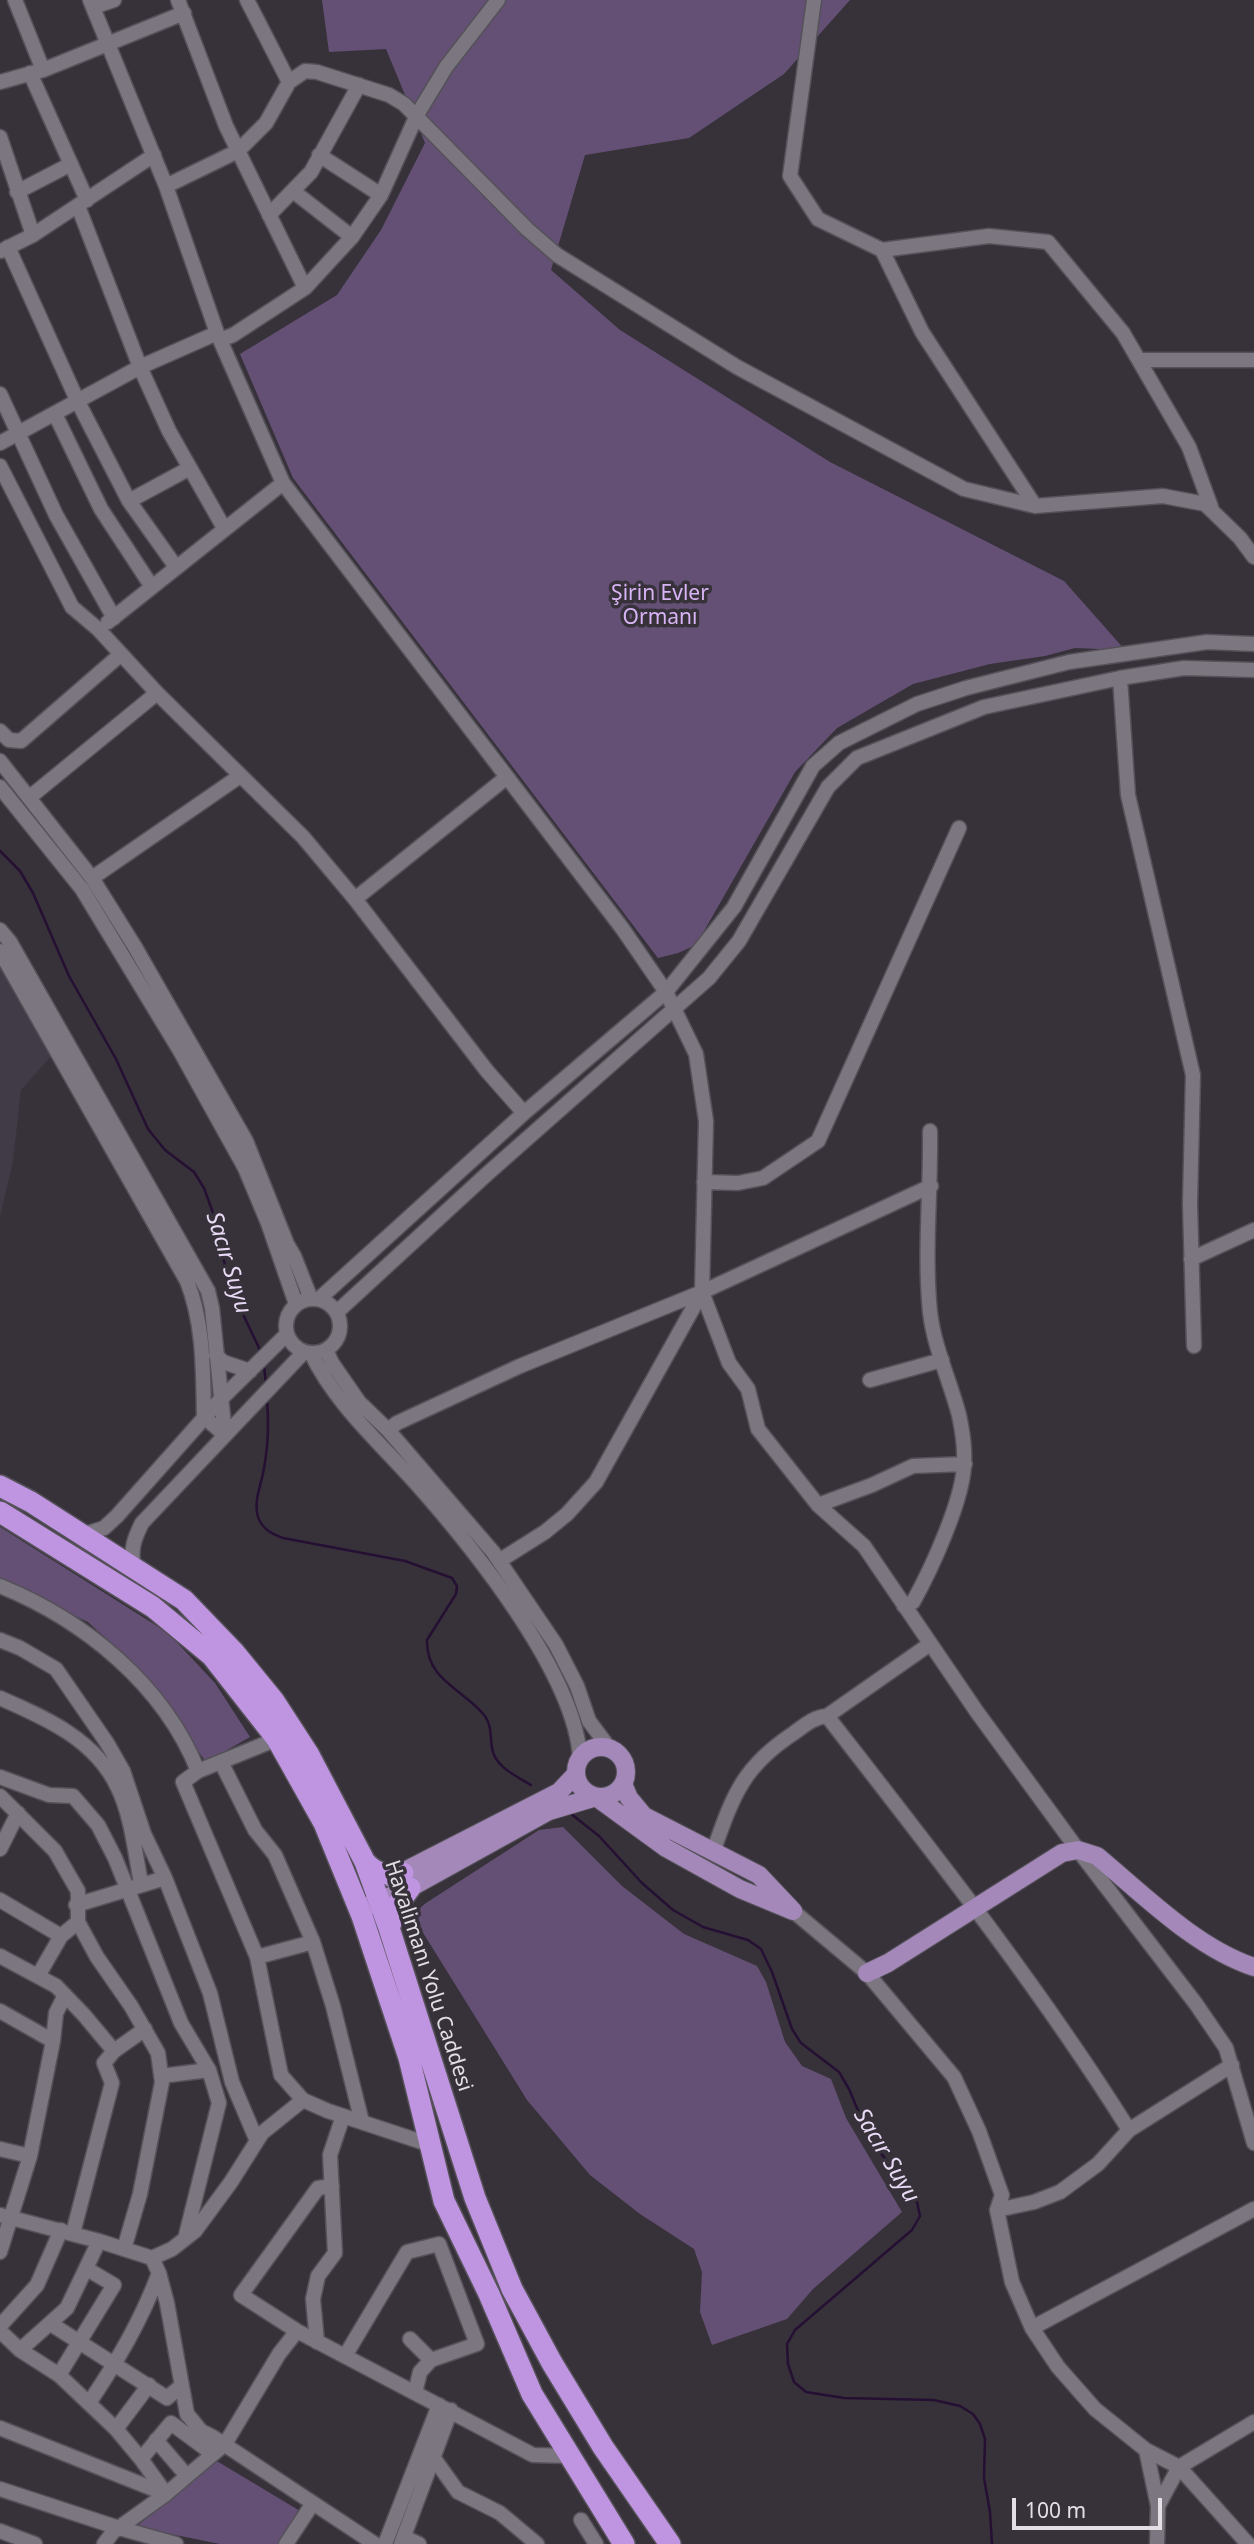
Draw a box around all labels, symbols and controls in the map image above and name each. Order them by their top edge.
park label: Şirin Evler Ormanı [611,581,709,631]
water label: Sacır Suyu [199,1209,257,1317]
street label: Havalimanı Yolu Caddesi [379,1857,477,2095]
water label: Sacır Suyu [847,2104,925,2208]
scale bar [1016,2484,1166,2528]
text: 100 m [1025,2496,1086,2524]

